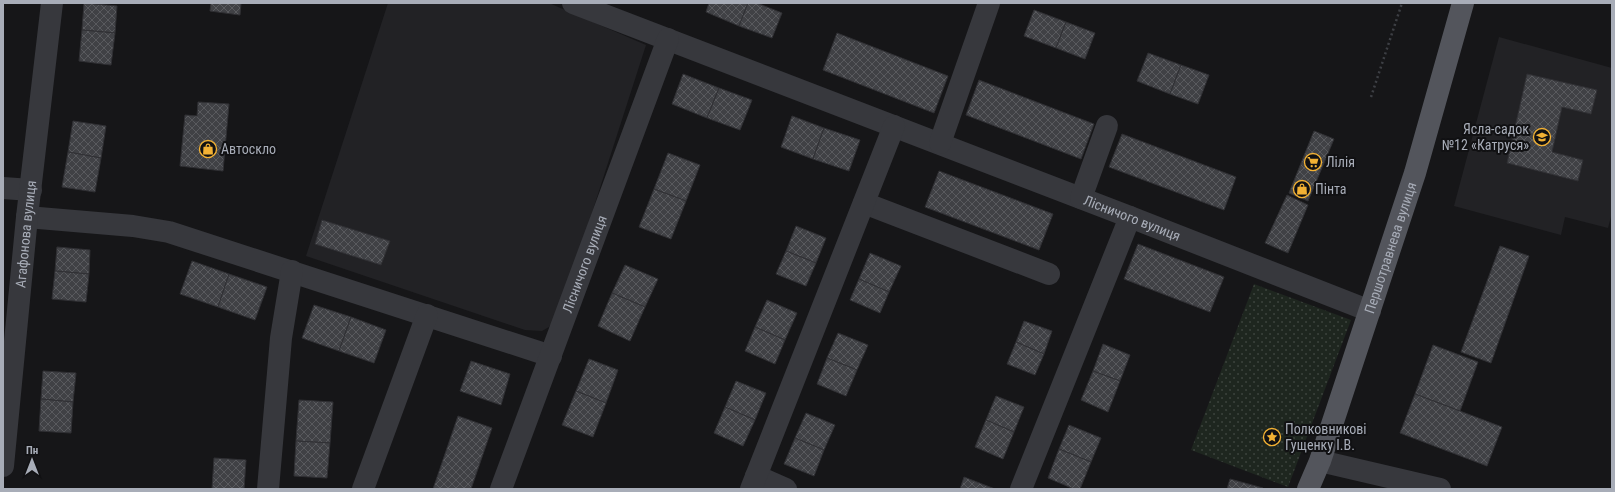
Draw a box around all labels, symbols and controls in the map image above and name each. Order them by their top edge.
place label: Ясла-садок №12 «Катруся» [1442,121,1529,153]
school or university icon: Ясла-садок №12 «Катруся» [1532,127,1552,147]
shop icon: Автоскло [198,139,218,159]
place label: Автоскло [221,141,276,157]
supermarket icon: Лілія [1303,152,1323,172]
place label: Лілія [1326,154,1355,170]
street label: Агафонова вулиця [12,179,39,289]
shop icon: Пінта [1292,179,1312,199]
street label: Першотравнева вулиця [1361,180,1419,315]
place label: Пінта [1315,181,1347,197]
street label: Лісничого вулиця [1081,192,1183,244]
street label: Лісничого вулиця [559,213,610,315]
place label: Полковникові Гущенку І.В. [1285,421,1367,453]
place icon: Полковникові Гущенку І.В. [1262,427,1282,447]
north arrow [12,440,52,480]
text: Пн [26,444,38,457]

